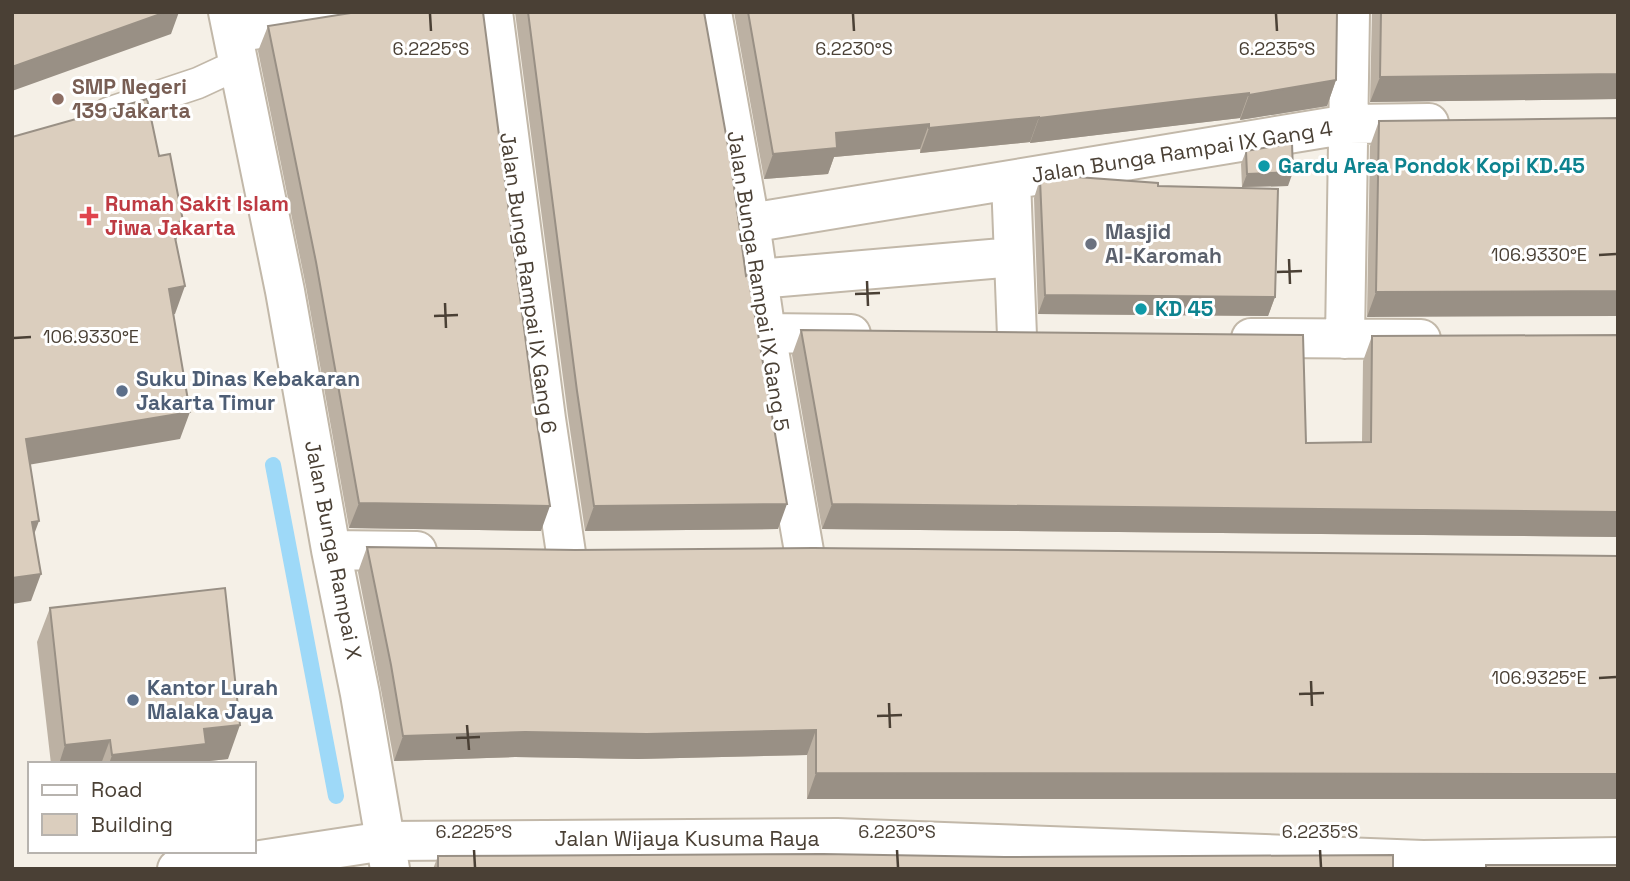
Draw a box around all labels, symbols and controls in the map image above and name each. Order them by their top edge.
text: 6.2225°S [393,37,469,60]
text: 6.2230°S [815,37,893,60]
text: 6.2235°S [1239,37,1315,60]
place label: SMP Negeri 139 Jakarta [72,73,191,124]
marker: SMP Negeri 139 Jakarta [50,91,66,107]
street label: Jalan Bunga Rampai IX Gang 4 [1030,114,1334,189]
street label: Jalan Bunga Rampai IX Gang 5 [721,129,796,433]
street label: Jalan Bunga Rampai IX Gang 6 [494,130,563,435]
place label: Gardu Area Pondok Kopi KD.45 [1278,152,1585,179]
marker: Gardu Area Pondok Kopi KD.45 [1256,158,1272,174]
place label: Rumah Sakit Islam Jiwa Jakarta [105,190,289,241]
marker: Rumah Sakit Islam Jiwa Jakarta [79,206,99,226]
place label: Masjid Al-Karomah [1105,218,1222,269]
marker: Masjid Al-Karomah [1083,236,1099,252]
text: 106.9330°E [1491,243,1587,266]
place label: KD 45 [1155,295,1213,322]
marker: KD 45 [1133,301,1149,317]
text: 106.9330°E [43,325,139,348]
place label: Suku Dinas Kebakaran Jakarta Timur [136,365,360,416]
marker: Suku Dinas Kebakaran Jakarta Timur [114,383,130,399]
street label: Jalan Bunga Rampai X [299,438,368,662]
text: 106.9325°E [1491,666,1587,689]
place label: Kantor Lurah Malaka Jaya [147,674,278,725]
marker: Kantor Lurah Malaka Jaya [125,692,141,708]
legend [28,762,256,853]
text: Road [91,776,143,803]
text: Building [91,811,173,838]
text: 6.2225°S [436,820,512,843]
text: 6.2230°S [858,820,936,843]
text: 6.2235°S [1282,820,1358,843]
street label: Jalan Wijaya Kusuma Raya [554,825,820,852]

